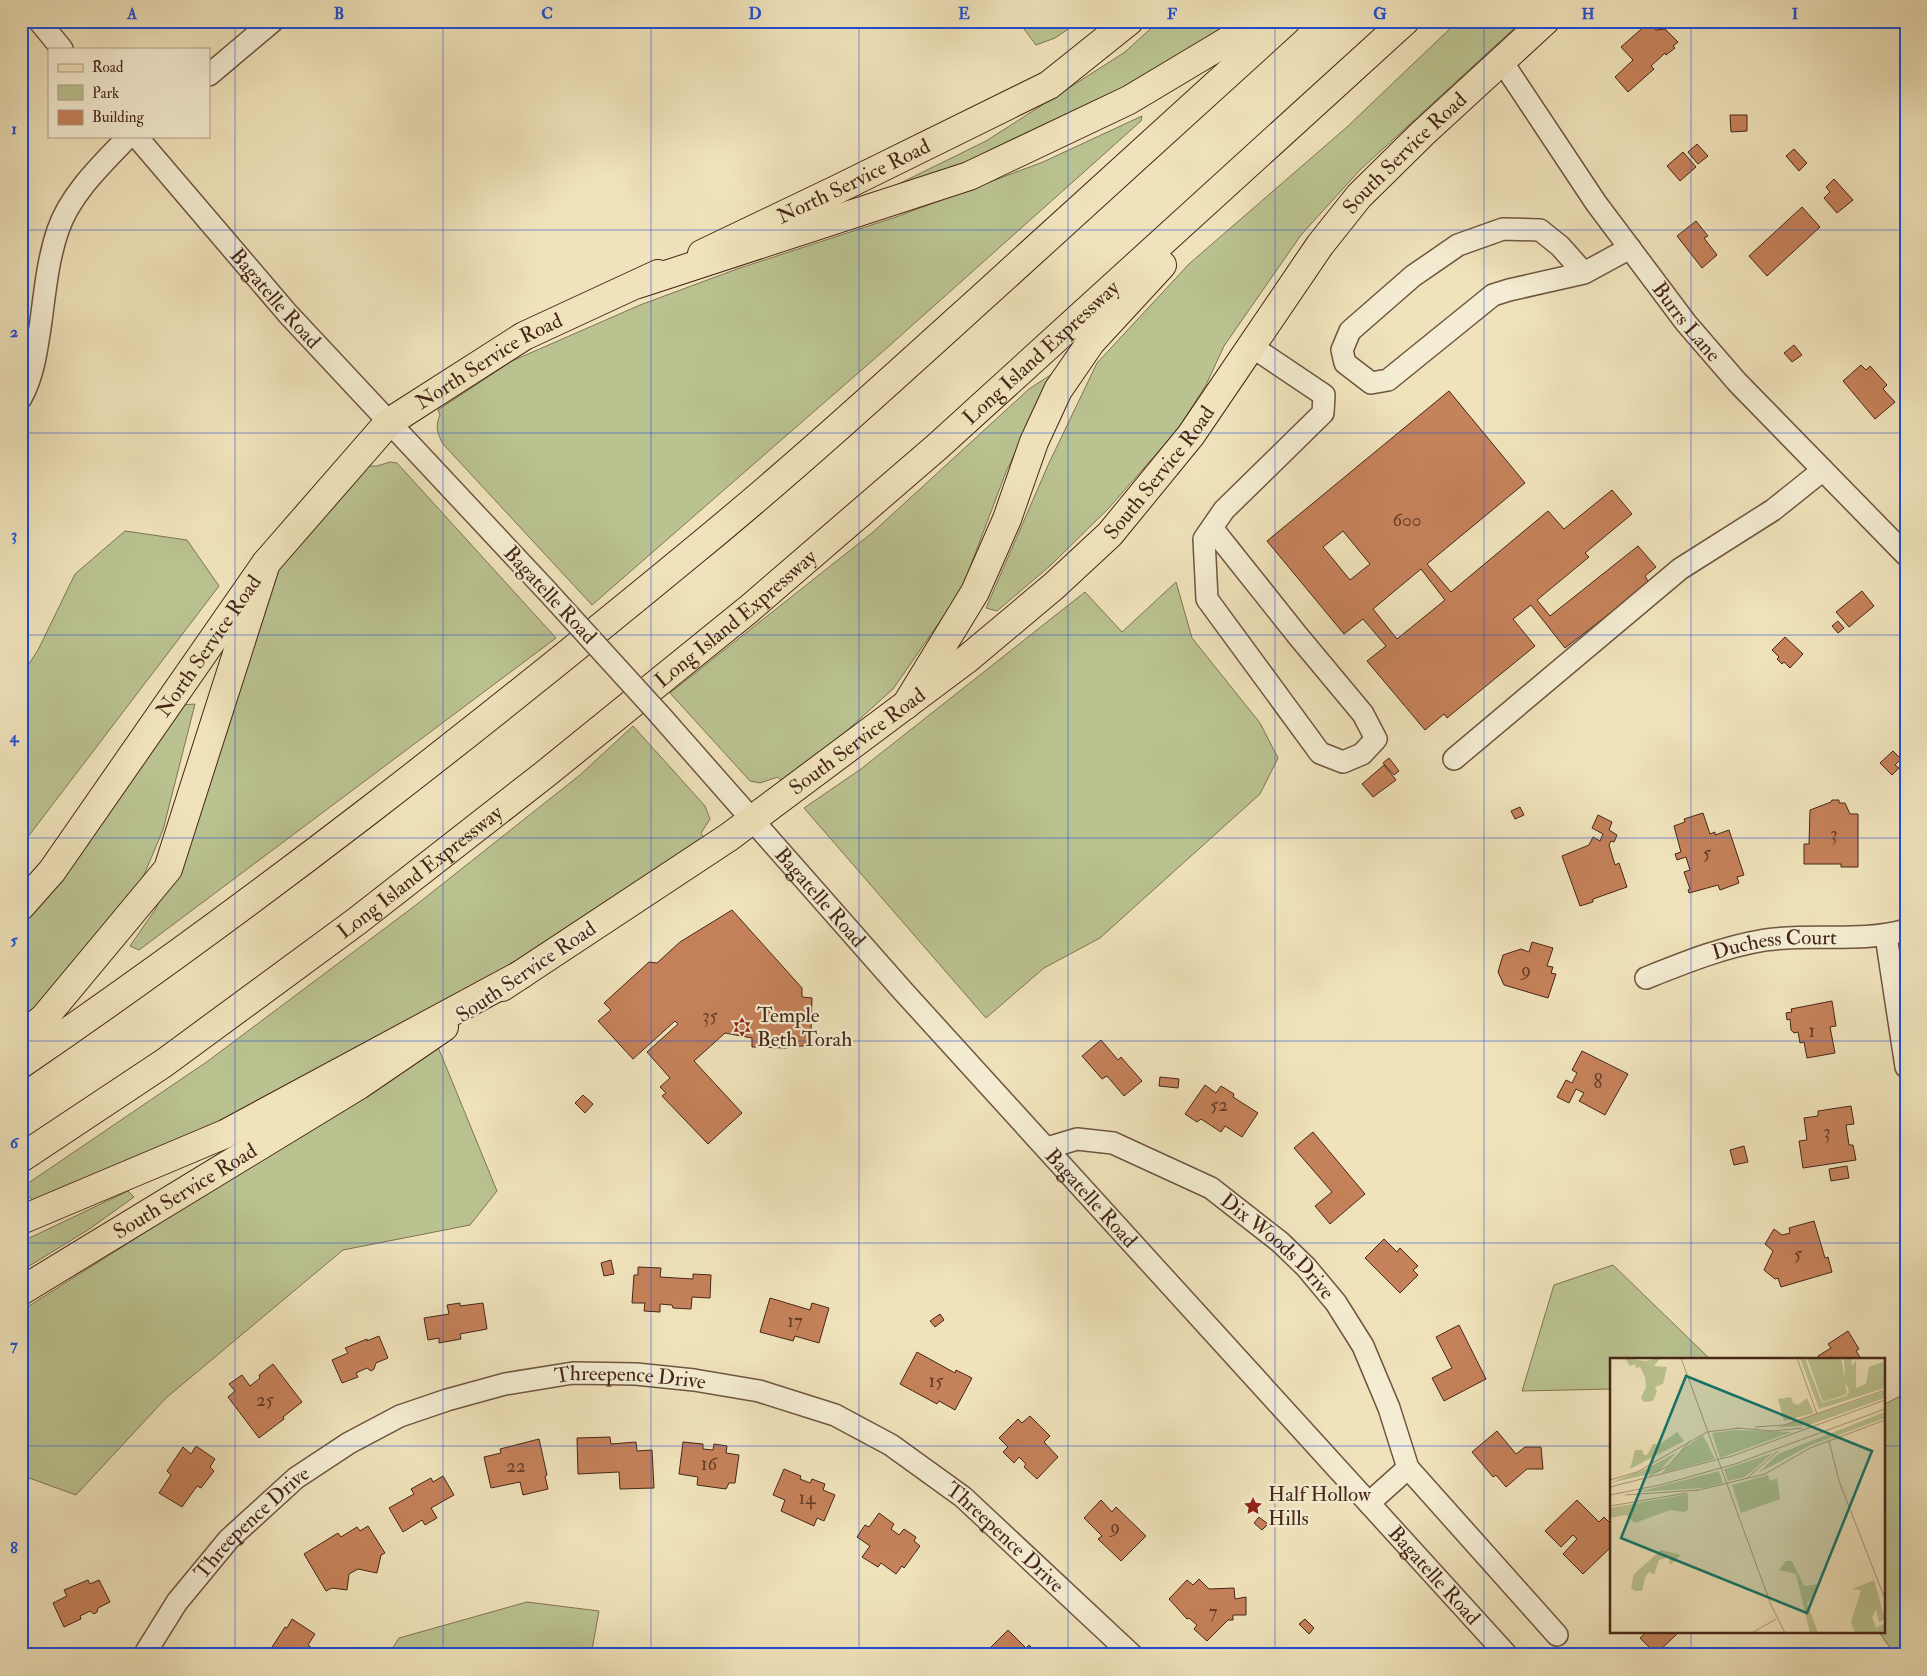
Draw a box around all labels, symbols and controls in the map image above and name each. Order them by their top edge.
text: A [126,4,138,24]
text: B [334,4,344,24]
text: C [541,4,553,24]
text: D [748,4,762,24]
text: E [958,4,970,24]
text: F [1167,4,1177,24]
text: G [1373,4,1387,24]
text: H [1581,4,1595,24]
text: I [1792,4,1799,24]
legend [48,48,210,138]
text: Road [92,58,124,77]
text: Park [92,84,119,103]
street label: South Service Road [1336,86,1473,219]
text: Building [92,108,144,127]
text: 1 [11,119,17,139]
street label: North Service Road [772,132,935,230]
street label: Bagatelle Road [224,243,327,355]
street label: Long Island Expressway [957,274,1126,431]
street label: Burrs Lane [1646,276,1727,368]
street label: North Service Road [410,306,567,416]
text: 2 [10,322,18,342]
street label: South Service Road [1098,400,1221,545]
house number: 600 [1392,508,1422,532]
text: 3 [11,525,17,545]
street label: Bagatelle Road [498,540,603,650]
street label: Long Island Expressway [649,543,823,694]
street label: North Service Road [150,569,268,722]
street label: South Service Road [783,681,931,801]
text: 4 [9,727,20,747]
street label: Long Island Expressway [332,798,509,945]
house number: 3 [1830,822,1838,846]
street label: Bagatelle Road [769,841,872,953]
house number: 5 [1703,841,1712,865]
street label: South Service Road [451,915,602,1029]
street label: Duchess Court [1708,924,1837,966]
text: 5 [10,930,18,950]
house number: 9 [1519,958,1531,982]
place label: Temple Beth Torah [757,1002,852,1053]
house number: 35 [702,1004,718,1028]
synagogue icon: Temple Beth Torah [731,1016,753,1038]
house number: 1 [1809,1019,1815,1043]
house number: 8 [1594,1070,1603,1094]
house number: 52 [1210,1093,1228,1117]
house number: 3 [1823,1120,1831,1144]
text: 6 [10,1133,20,1153]
street label: South Service Road [108,1137,262,1245]
street label: Bagatelle Road [1039,1143,1144,1254]
street label: Dix Woods Drive [1215,1187,1341,1305]
house number: 5 [1794,1242,1803,1266]
house number: 17 [787,1309,803,1333]
text: 7 [10,1335,18,1355]
inset map [1610,1358,1884,1634]
street label: Threepence Drive [552,1359,708,1395]
house number: 15 [928,1369,944,1393]
house number: 25 [256,1388,275,1412]
house number: 16 [701,1452,719,1476]
house number: 22 [506,1454,526,1478]
street label: Threepence Drive [188,1459,315,1585]
street label: Threepence Drive [941,1476,1070,1599]
place label: Half Hollow Hills [1268,1481,1372,1532]
house number: 14 [798,1486,816,1510]
place icon: Half Hollow Hills [1242,1495,1264,1517]
house number: 9 [1108,1515,1120,1539]
street label: Bagatelle Road [1382,1520,1487,1631]
text: 8 [10,1538,18,1558]
house number: 7 [1209,1600,1218,1624]

